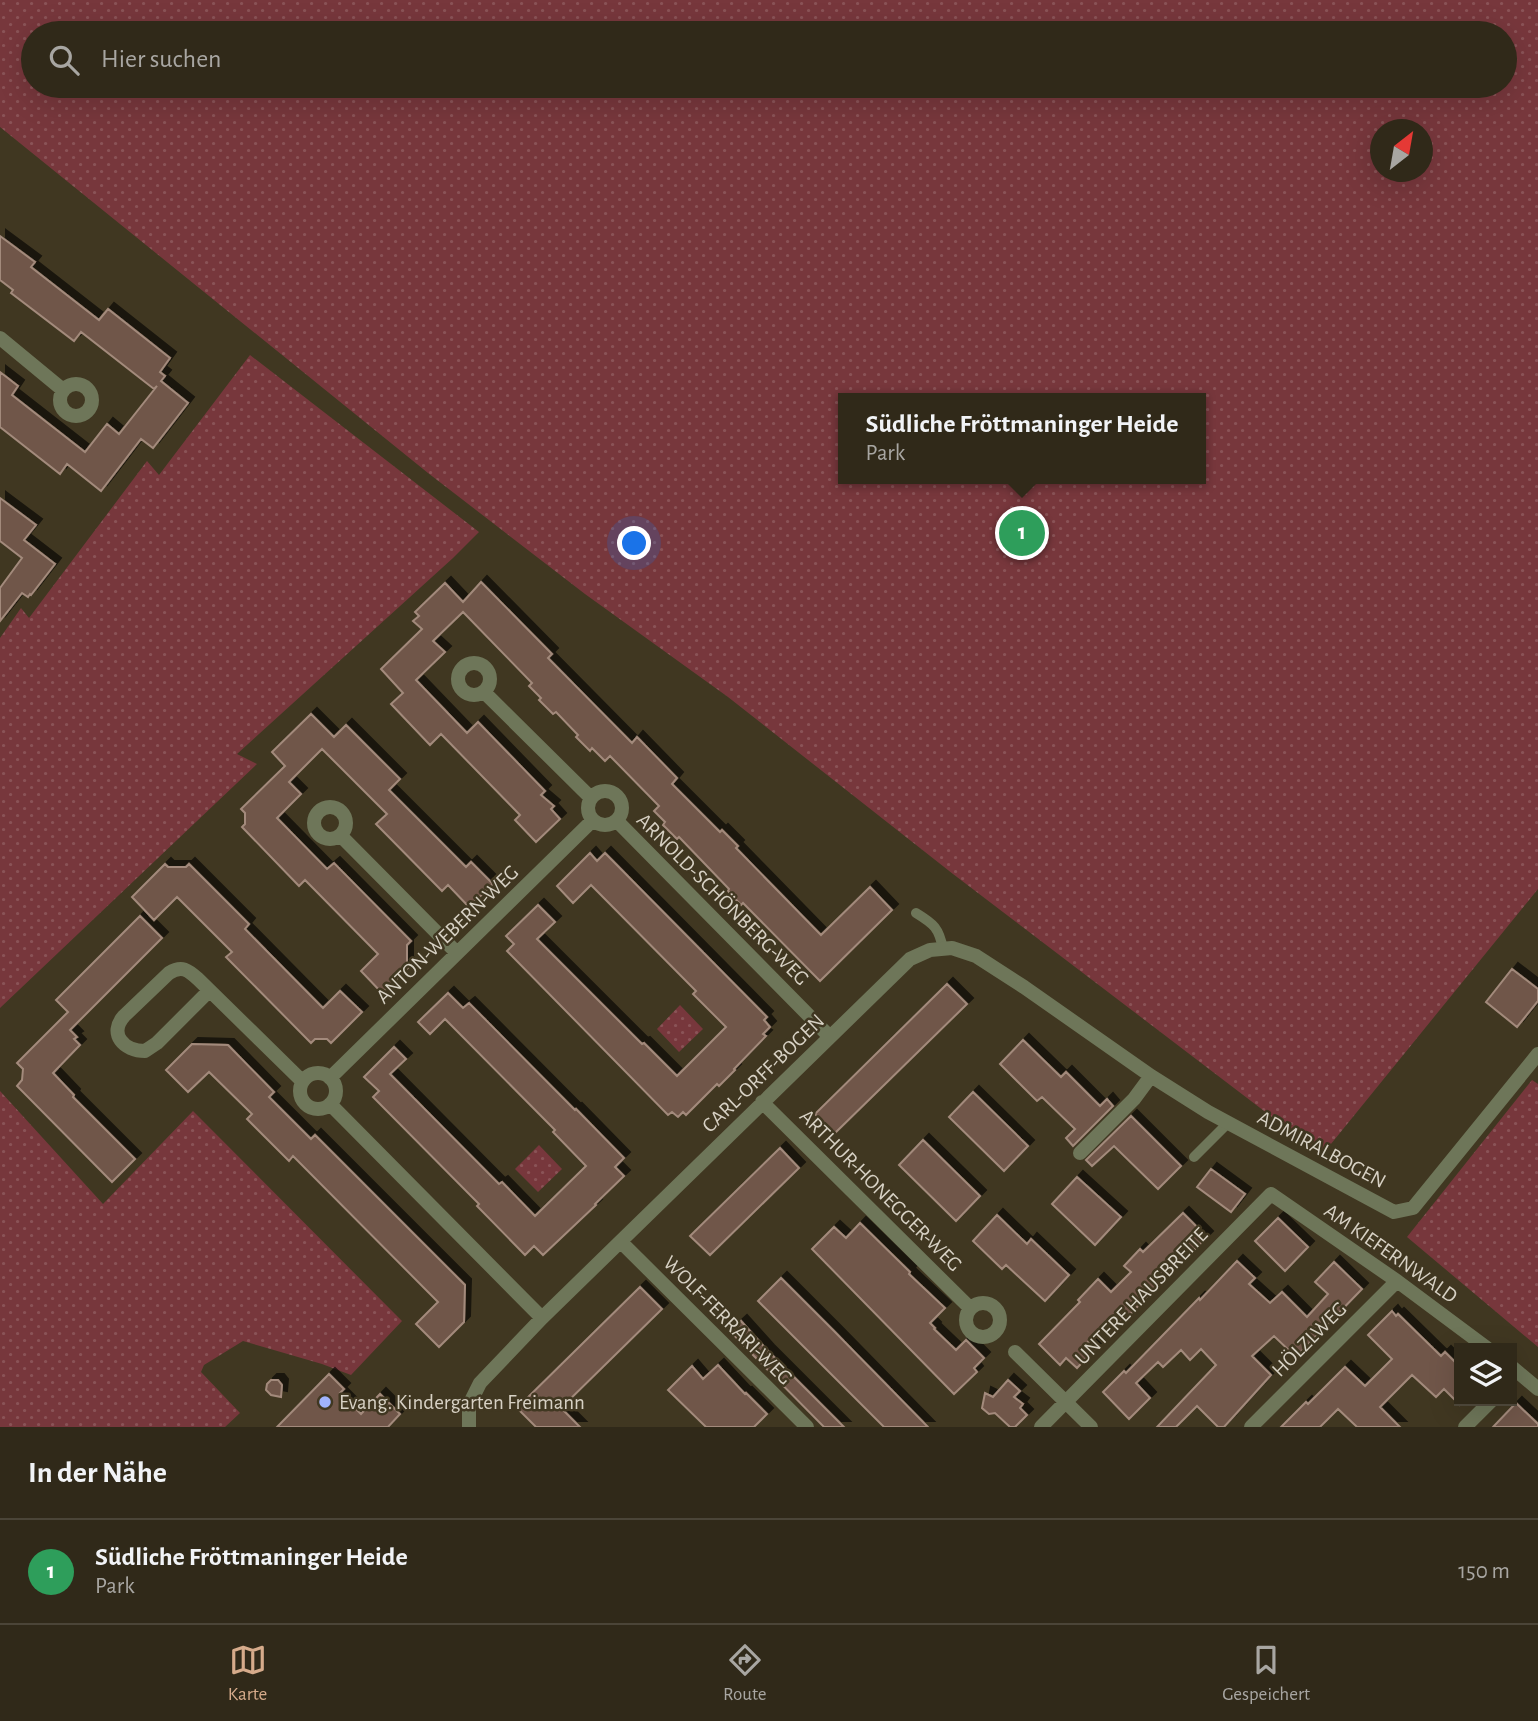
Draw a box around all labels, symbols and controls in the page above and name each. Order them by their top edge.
search box [21,21,1517,98]
icon: search [45,41,83,79]
text: Hier suchen [101,46,222,72]
north arrow [1370,119,1433,182]
popup [838,393,1206,484]
text: Südliche Fröttmaninger Heide [866,411,1178,437]
text: Park [866,442,905,465]
pin: 1 [999,507,1045,559]
your location [617,526,651,560]
street label: ARNOLD-SCHÖNBERG-WEG [633,809,813,989]
street label: ANTON-WEBERN-WEG [372,861,523,1008]
street label: CARL-ORFF-BOGEN [698,1010,828,1137]
street label: ARTHUR-HONEGGER-WEG [796,1105,966,1275]
street label: ADMIRALBOGEN [1254,1107,1389,1192]
street label: AM KIEFERNWALD [1320,1200,1461,1307]
street label: UNTERE HAUSBREITE [1071,1224,1212,1369]
street label: WOLF-FERRARI-WEG [659,1252,796,1389]
street label: HÖLZLWEG [1267,1297,1351,1381]
map controls [1454,1343,1517,1406]
button: layers [1454,1343,1517,1406]
place label: Evang. Kindergarten Freimann [339,1392,585,1413]
marker: Evang. Kindergarten Freimann [317,1394,333,1410]
text: In der Nähe [28,1458,167,1488]
text: Südliche Fröttmaninger Heide [95,1544,408,1570]
text: 1 [47,1560,55,1583]
text: 150 m [1458,1560,1510,1583]
text: Park [95,1575,135,1598]
tab: Karte [228,1641,267,1706]
tab: Route [723,1641,766,1706]
tab: Gespeichert [1222,1641,1310,1706]

